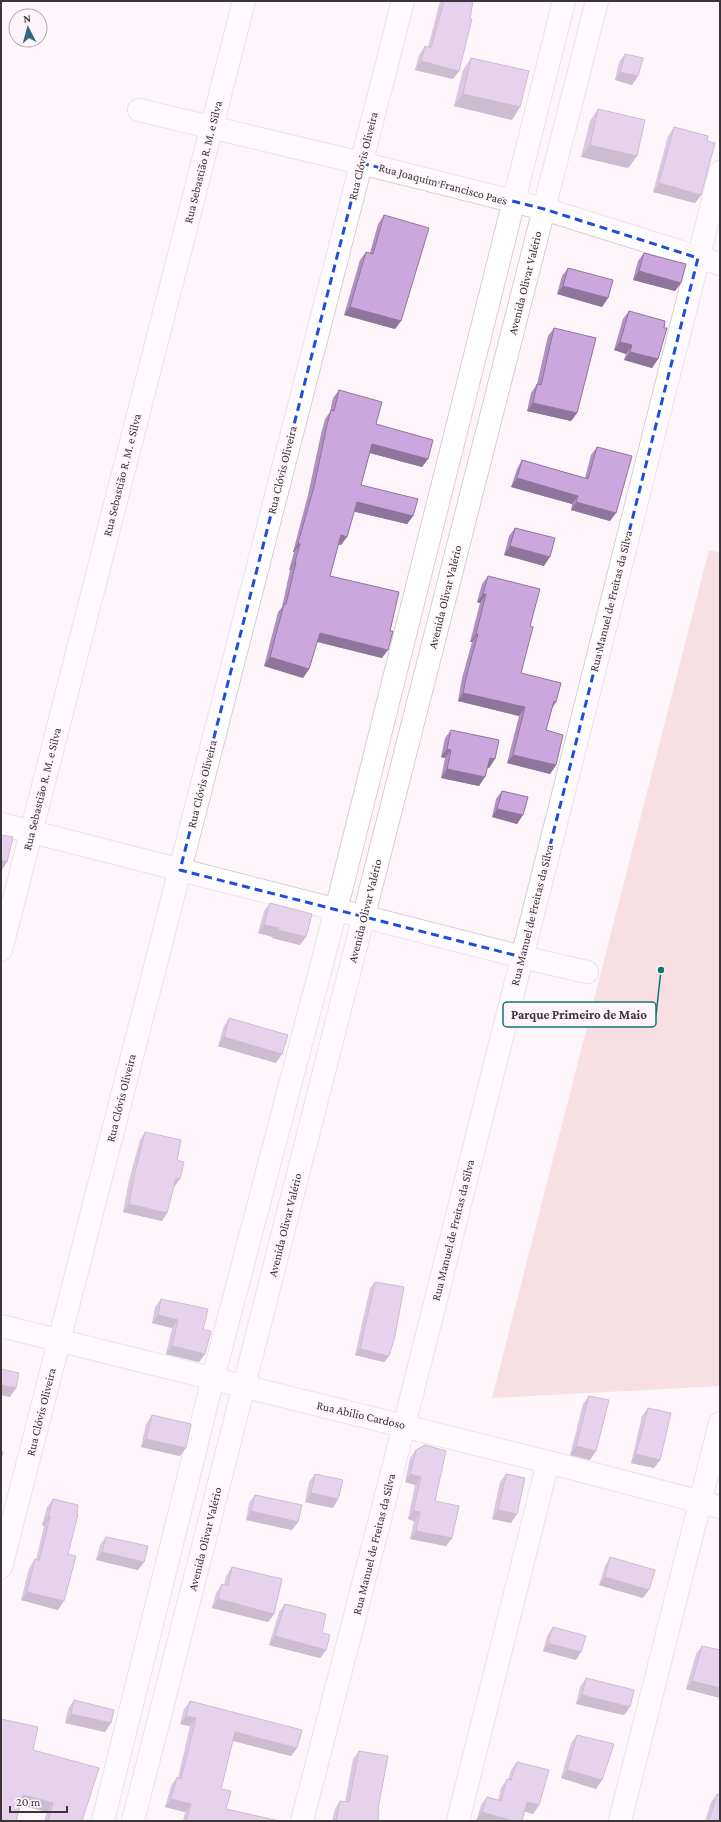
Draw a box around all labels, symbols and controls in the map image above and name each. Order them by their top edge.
north arrow [8,8,48,48]
text: N [23,12,32,24]
street label: Rua Sebastião R. M. e Silva [181,99,225,225]
street label: Rua Clóvis Oliveira [345,110,381,201]
street label: Rua Joaquim Francisco Paes [377,160,509,208]
street label: Avenida Olivar Valério [505,230,545,336]
street label: Rua Sebastião R. M. e Silva [100,412,144,538]
street label: Rua Clóvis Oliveira [264,424,300,515]
street label: Rua Manuel de Freitas da Silva [587,528,635,673]
street label: Avenida Olivar Valério [425,544,465,650]
street label: Rua Sebastião R. M. e Silva [20,726,64,852]
street label: Rua Clóvis Oliveira [184,738,220,829]
street label: Rua Manuel de Freitas da Silva [508,842,556,987]
street label: Avenida Olivar Valério [345,858,385,964]
callout: Parque Primeiro de Maio [503,1002,656,1027]
text: Parque Primeiro de Maio [511,1007,647,1022]
street label: Rua Clóvis Oliveira [103,1052,139,1143]
street label: Rua Manuel de Freitas da Silva [429,1157,477,1302]
street label: Avenida Olivar Valério [265,1172,305,1278]
street label: Rua Clóvis Oliveira [23,1366,59,1457]
street label: Rua Abilio Cardoso [315,1398,407,1432]
street label: Rua Manuel de Freitas da Silva [350,1471,398,1616]
street label: Avenida Olivar Valério [185,1486,225,1592]
scale bar [10,1788,67,1814]
text: 20 m [16,1795,41,1809]

